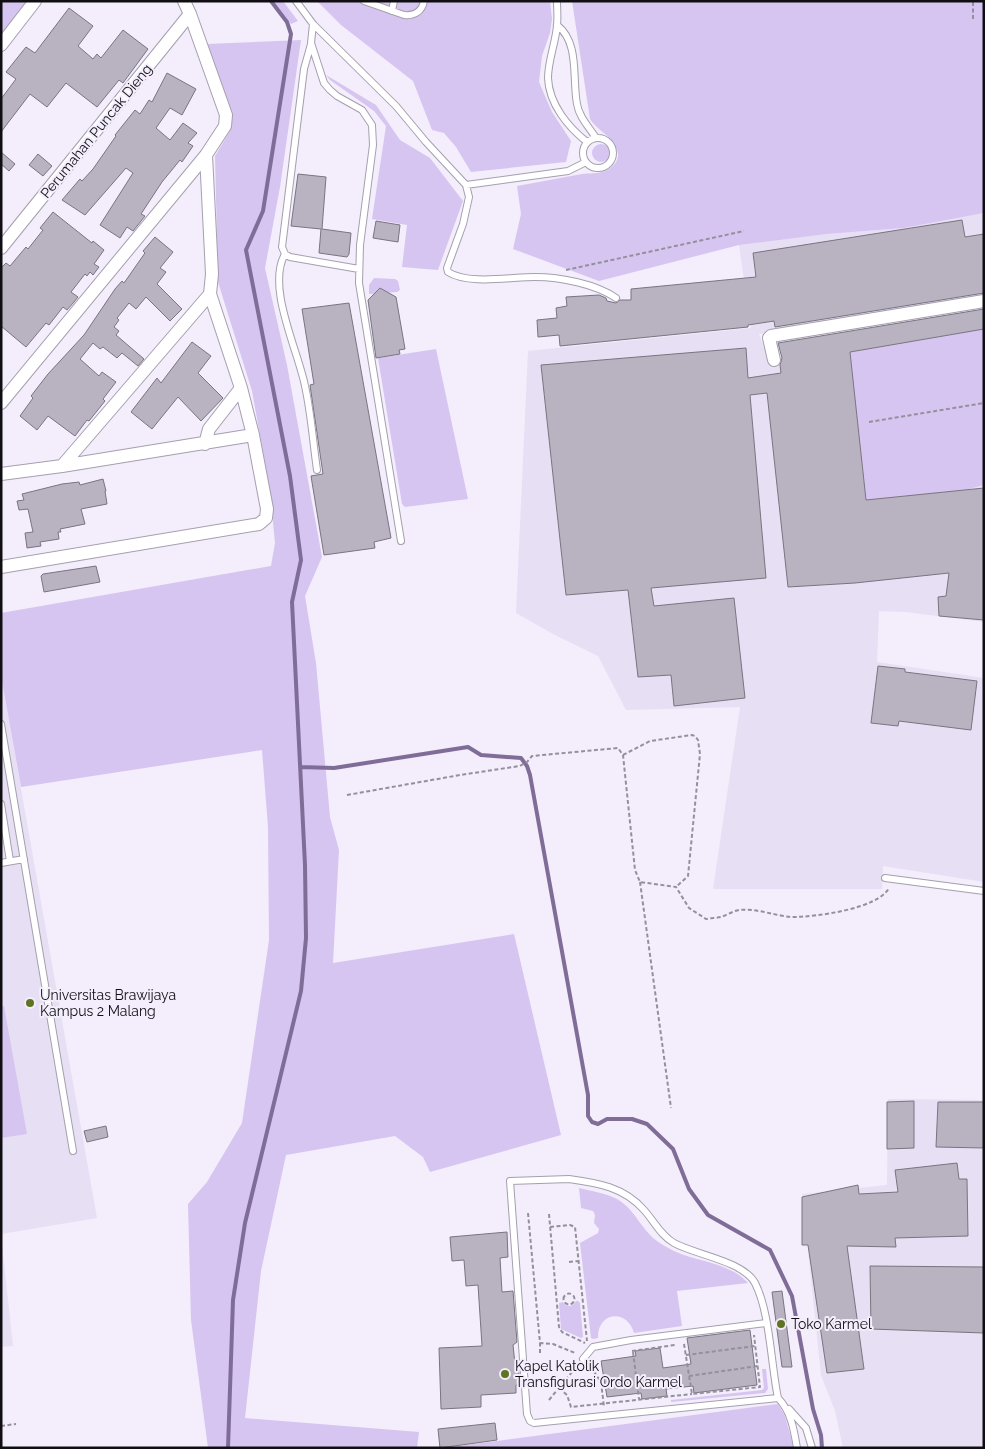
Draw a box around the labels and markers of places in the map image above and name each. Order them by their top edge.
place label: Universitas Brawijaya Kampus 2 Malang [40,987,176,1019]
marker: Universitas Brawijaya Kampus 2 Malang [24,997,36,1009]
place label: Toko Karmel [791,1316,872,1332]
marker: Toko Karmel [775,1318,787,1330]
place label: Kapel Katolik Transfigurasi Ordo Karmel [515,1358,682,1390]
marker: Kapel Katolik Transfigurasi Ordo Karmel [499,1368,511,1380]

